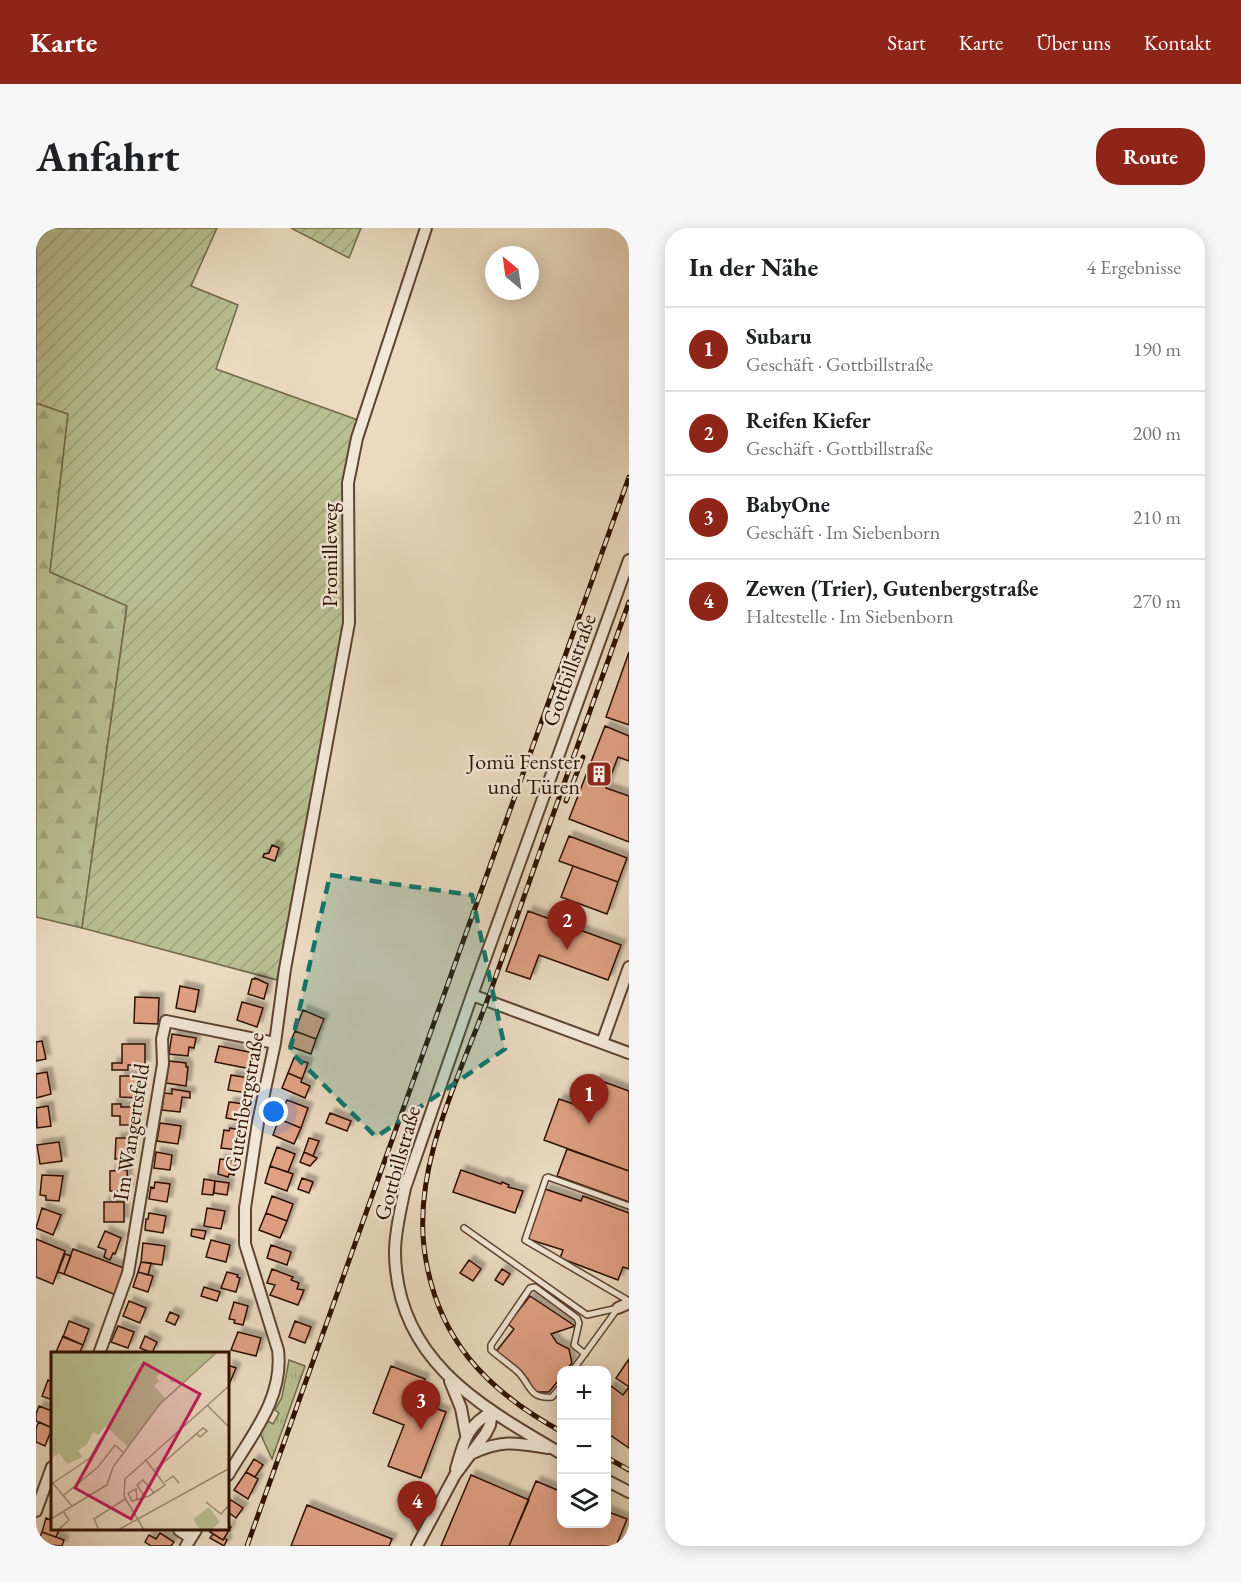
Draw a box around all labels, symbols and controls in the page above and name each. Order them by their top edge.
text: Karte [30,24,97,60]
text: Start [887,29,926,56]
text: Karte [959,29,1003,56]
text: Über uns [1036,29,1111,56]
text: Kontakt [1144,29,1211,56]
button: Route [1096,128,1205,185]
text: Anfahrt [36,129,179,184]
north arrow [485,246,539,300]
text: In der Nähe [689,250,818,284]
text: 4 Ergebnisse [1086,254,1181,280]
text: Subaru [746,322,812,351]
text: 1 [703,336,714,362]
text: 190 m [1133,336,1181,362]
text: Geschäft · Gottbillstraße [746,351,933,377]
text: Reifen Kiefer [746,406,871,435]
text: 2 [703,420,714,446]
text: 200 m [1133,420,1181,446]
text: Geschäft · Gottbillstraße [746,435,933,461]
text: BabyOne [746,490,830,519]
street label: Promilleweg [315,502,344,607]
text: 3 [703,504,714,530]
text: 210 m [1133,504,1181,530]
text: Geschäft · Im Siebenborn [746,519,940,545]
text: Zewen (Trier), Gutenbergstraße [746,574,1039,603]
text: 4 [703,588,714,614]
text: 270 m [1133,588,1181,614]
text: Haltestelle · Im Siebenborn [746,603,953,629]
street label: Gottbillstraße [535,609,603,730]
place label: Jomü Fenster und Türen [466,747,581,801]
building icon: Jomü Fenster und Türen [584,759,614,789]
pin: 2 [548,900,586,950]
street label: Gutenbergstraße [217,1029,271,1174]
street label: Im Wangertsfeld [106,1061,156,1203]
pin: 1 [570,1074,608,1124]
your location [259,1097,288,1126]
street label: Gottbillstraße [367,1102,427,1224]
inset map [51,1352,230,1531]
map controls [557,1366,611,1528]
button: + [557,1366,611,1420]
pin: 3 [402,1380,440,1430]
button: − [557,1420,611,1474]
button: layers [557,1474,611,1528]
pin: 4 [398,1482,436,1531]

